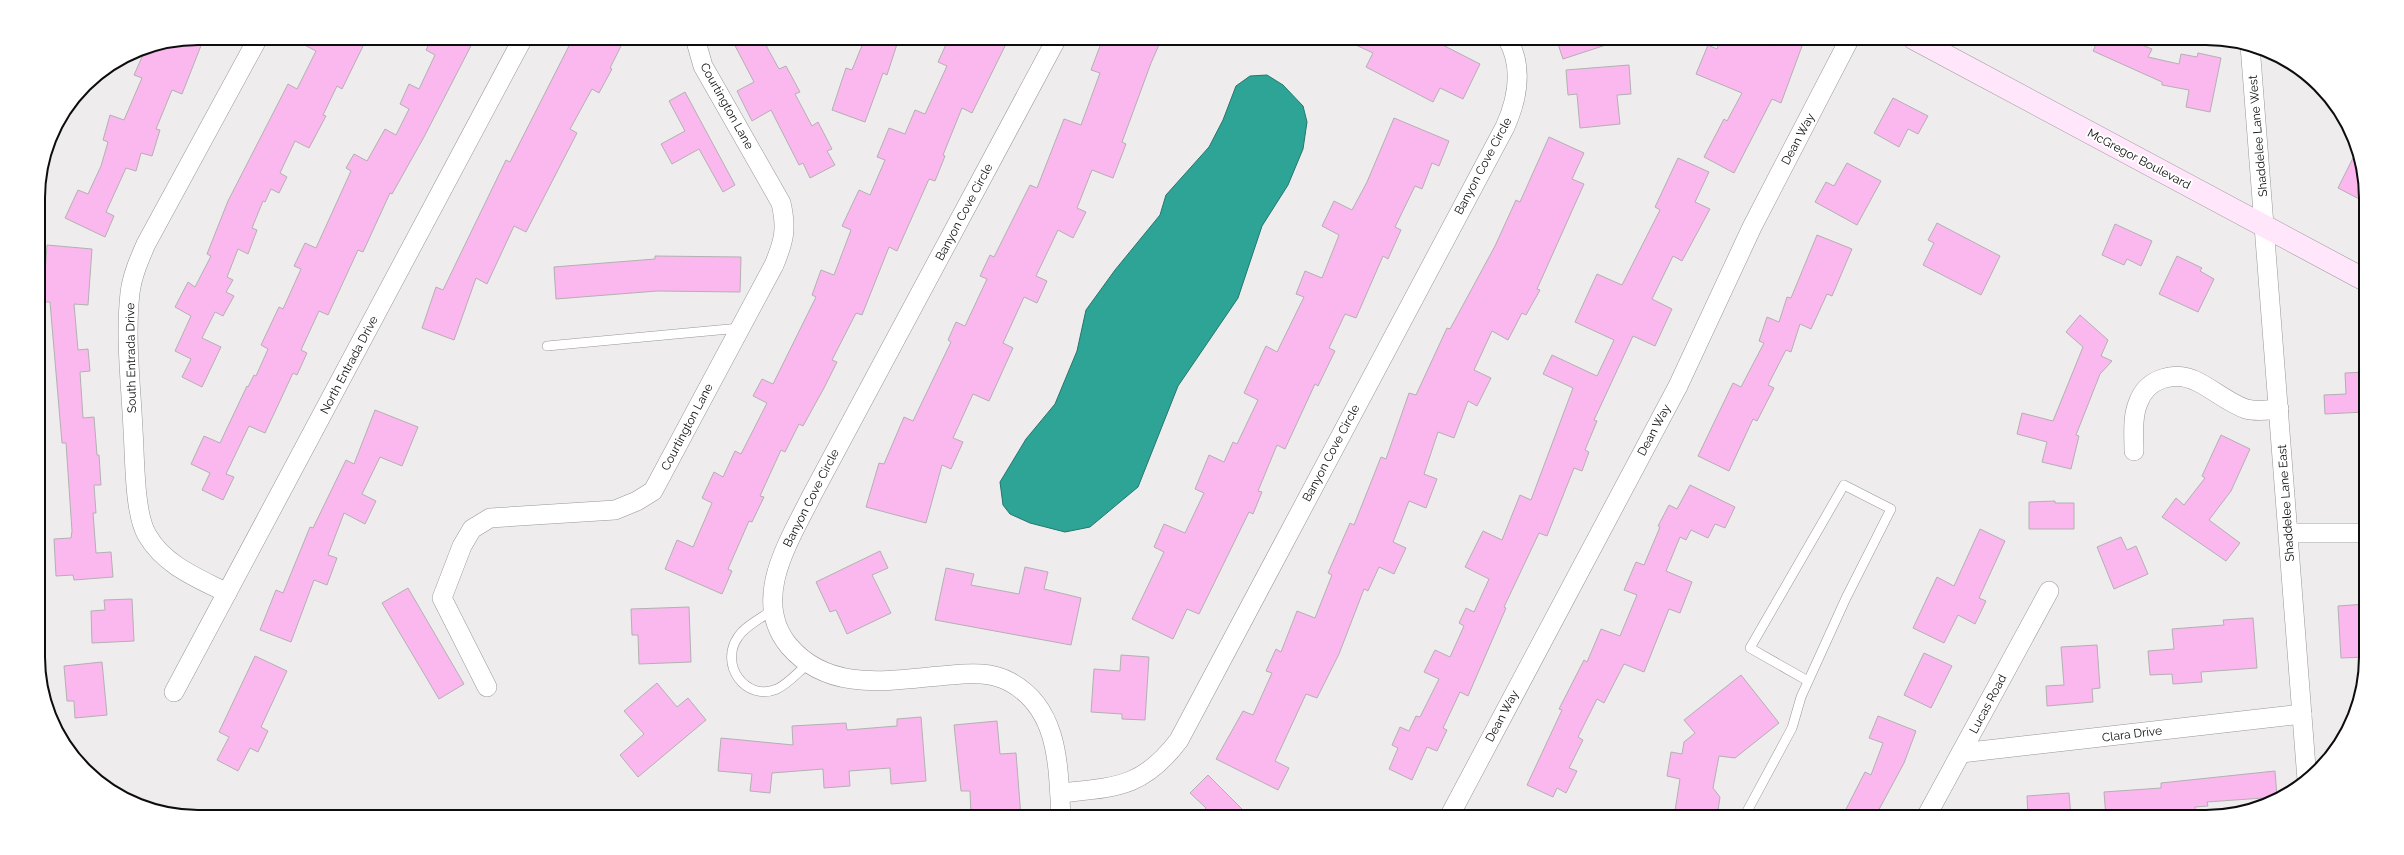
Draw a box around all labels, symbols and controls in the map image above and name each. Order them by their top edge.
street label: Courtington Lane [697,60,757,152]
street label: Shaddelee Lane West [2246,75,2270,197]
street label: Dean Way [1779,110,1818,167]
street label: Banyon Cove Circle [1451,115,1515,217]
street label: McGregor Boulevard [2085,126,2193,192]
street label: Banyon Cove Circle [932,161,996,263]
street label: South Entrada Drive [123,303,139,413]
street label: North Entrada Drive [317,313,381,417]
street label: Courtington Lane [658,381,716,473]
street label: Dean Way [1635,401,1674,458]
street label: Banyon Cove Circle [1299,402,1363,504]
street label: Shaddelee Lane East [2275,444,2297,562]
street label: Banyon Cove Circle [780,447,842,549]
street label: Lucas Road [1967,672,2009,736]
street label: Dean Way [1483,687,1522,744]
street label: Clara Drive [2101,723,2163,745]

